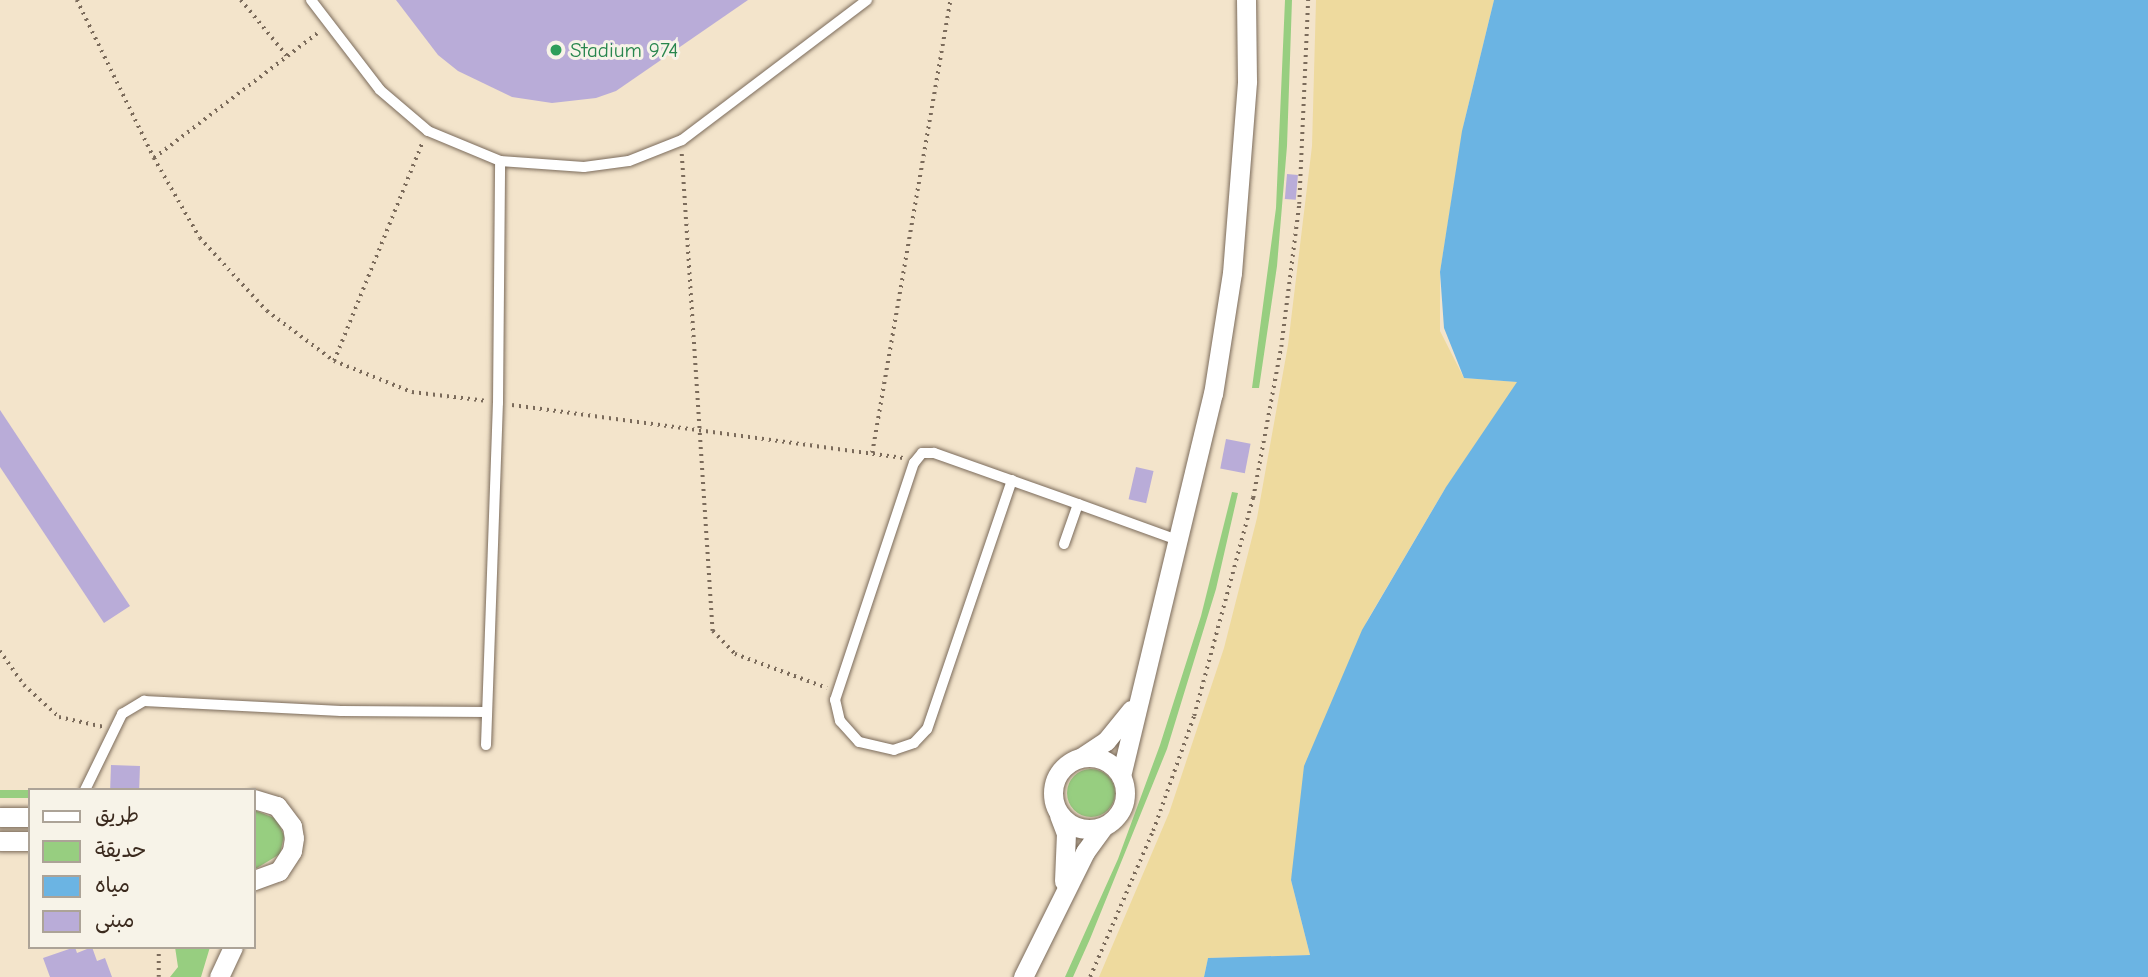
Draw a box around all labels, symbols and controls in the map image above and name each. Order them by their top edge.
place label: Stadium 974 [570,37,678,63]
marker: Stadium 974 [548,42,564,58]
legend [28,788,256,949]
text: طريق [95,803,139,827]
text: حديقة [95,838,146,862]
text: مياه [95,873,130,897]
text: مبنى [95,908,134,932]

